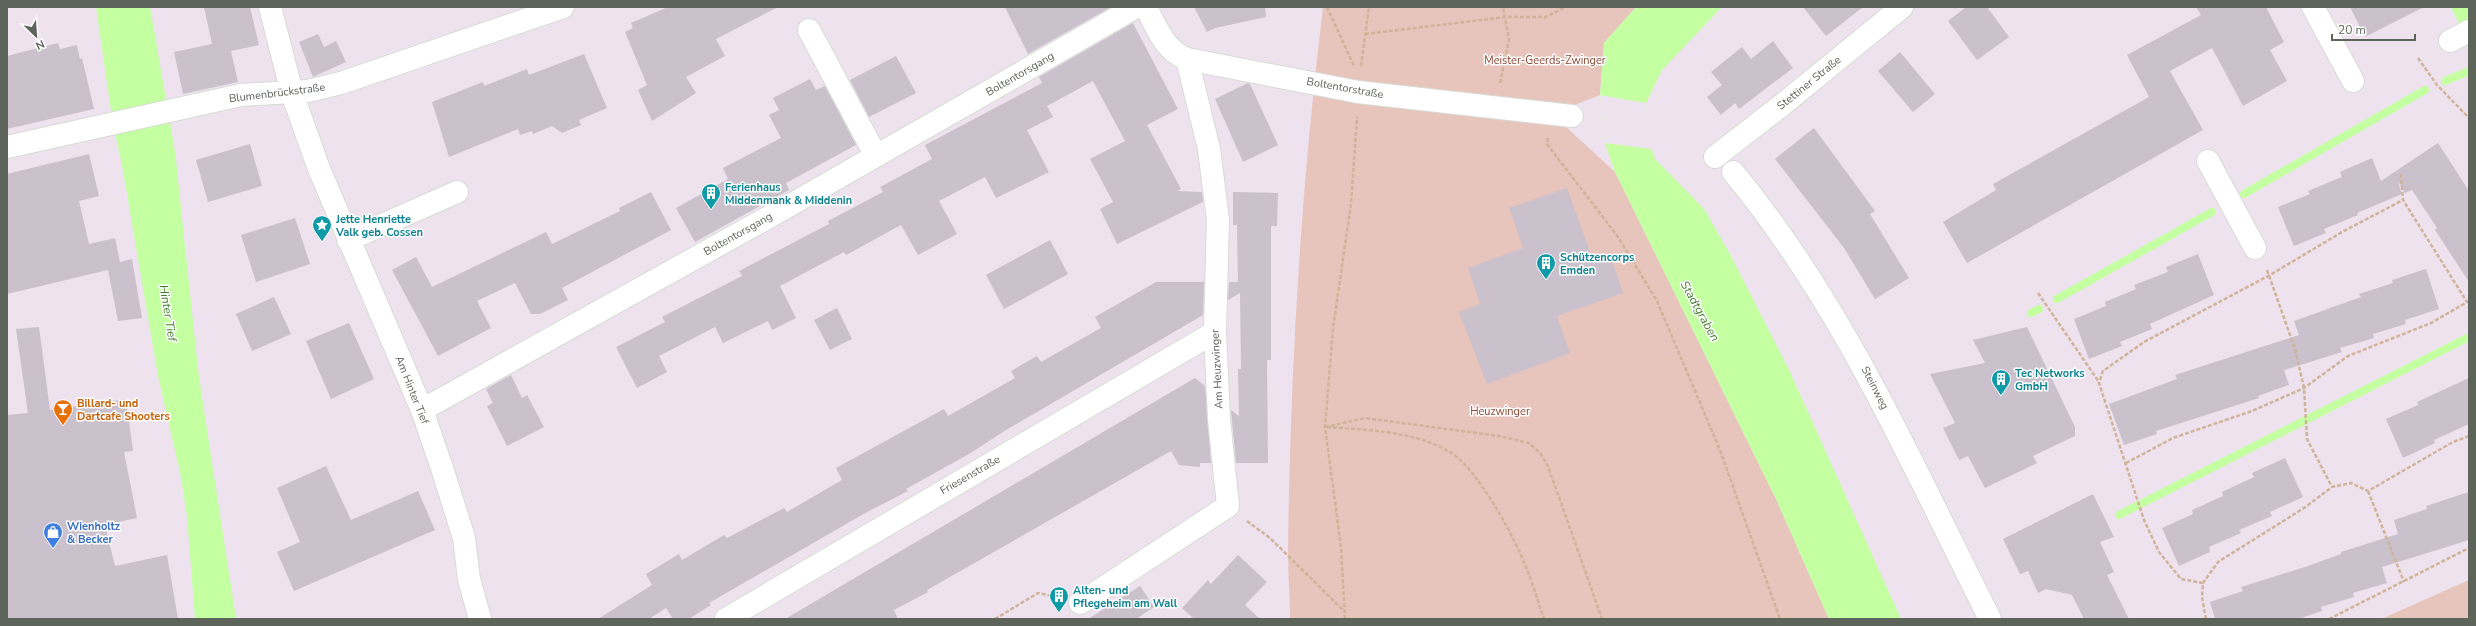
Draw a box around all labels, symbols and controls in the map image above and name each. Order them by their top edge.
north arrow [16,16,56,56]
scale bar [2332,16,2415,42]
text: 20 m [2338,22,2366,38]
text: N [33,36,47,53]
street label: Boltentorsgang [983,48,1057,100]
street label: Stettiner Straße [1774,52,1844,113]
park label: Meister-Geerds-Zwinger [1484,53,1606,68]
street label: Boltentorstraße [1305,74,1385,102]
street label: Blumenbrückstraße [228,80,326,106]
place label: Ferienhaus Middenmank & Middenin [725,180,852,208]
building icon: Ferienhaus Middenmank & Middenin [700,182,722,210]
street label: Boltentorsgang [701,209,775,259]
place label: Jette Henriette Valk geb. Cossen [335,212,423,240]
place icon: Jette Henriette Valk geb. Cossen [311,214,333,242]
place label: Schützencorps Emden [1560,250,1634,278]
building icon: Schützencorps Emden [1535,252,1557,280]
water label: Stadtgraben [1677,278,1723,344]
water label: Hinter Tief [156,284,181,343]
street label: Am Heuzwinger [1207,329,1227,409]
street label: Am Hinter Tief [391,354,433,427]
street label: Steinweg [1858,364,1892,412]
place label: Tec Networks GmbH [2015,366,2085,394]
building icon: Tec Networks GmbH [1990,368,2012,396]
place label: Billard- und Dartcafe Shooters [77,396,170,424]
bar icon: Billard- und Dartcafe Shooters [52,398,74,426]
park label: Heuzwinger [1470,404,1530,419]
street label: Friesenstraße [937,452,1003,498]
place label: Wienholtz & Becker [67,519,120,547]
shop icon: Wienholtz & Becker [42,521,64,549]
place label: Alten- und Pflegeheim am Wall [1073,583,1178,611]
building icon: Alten- und Pflegeheim am Wall [1048,585,1070,613]

